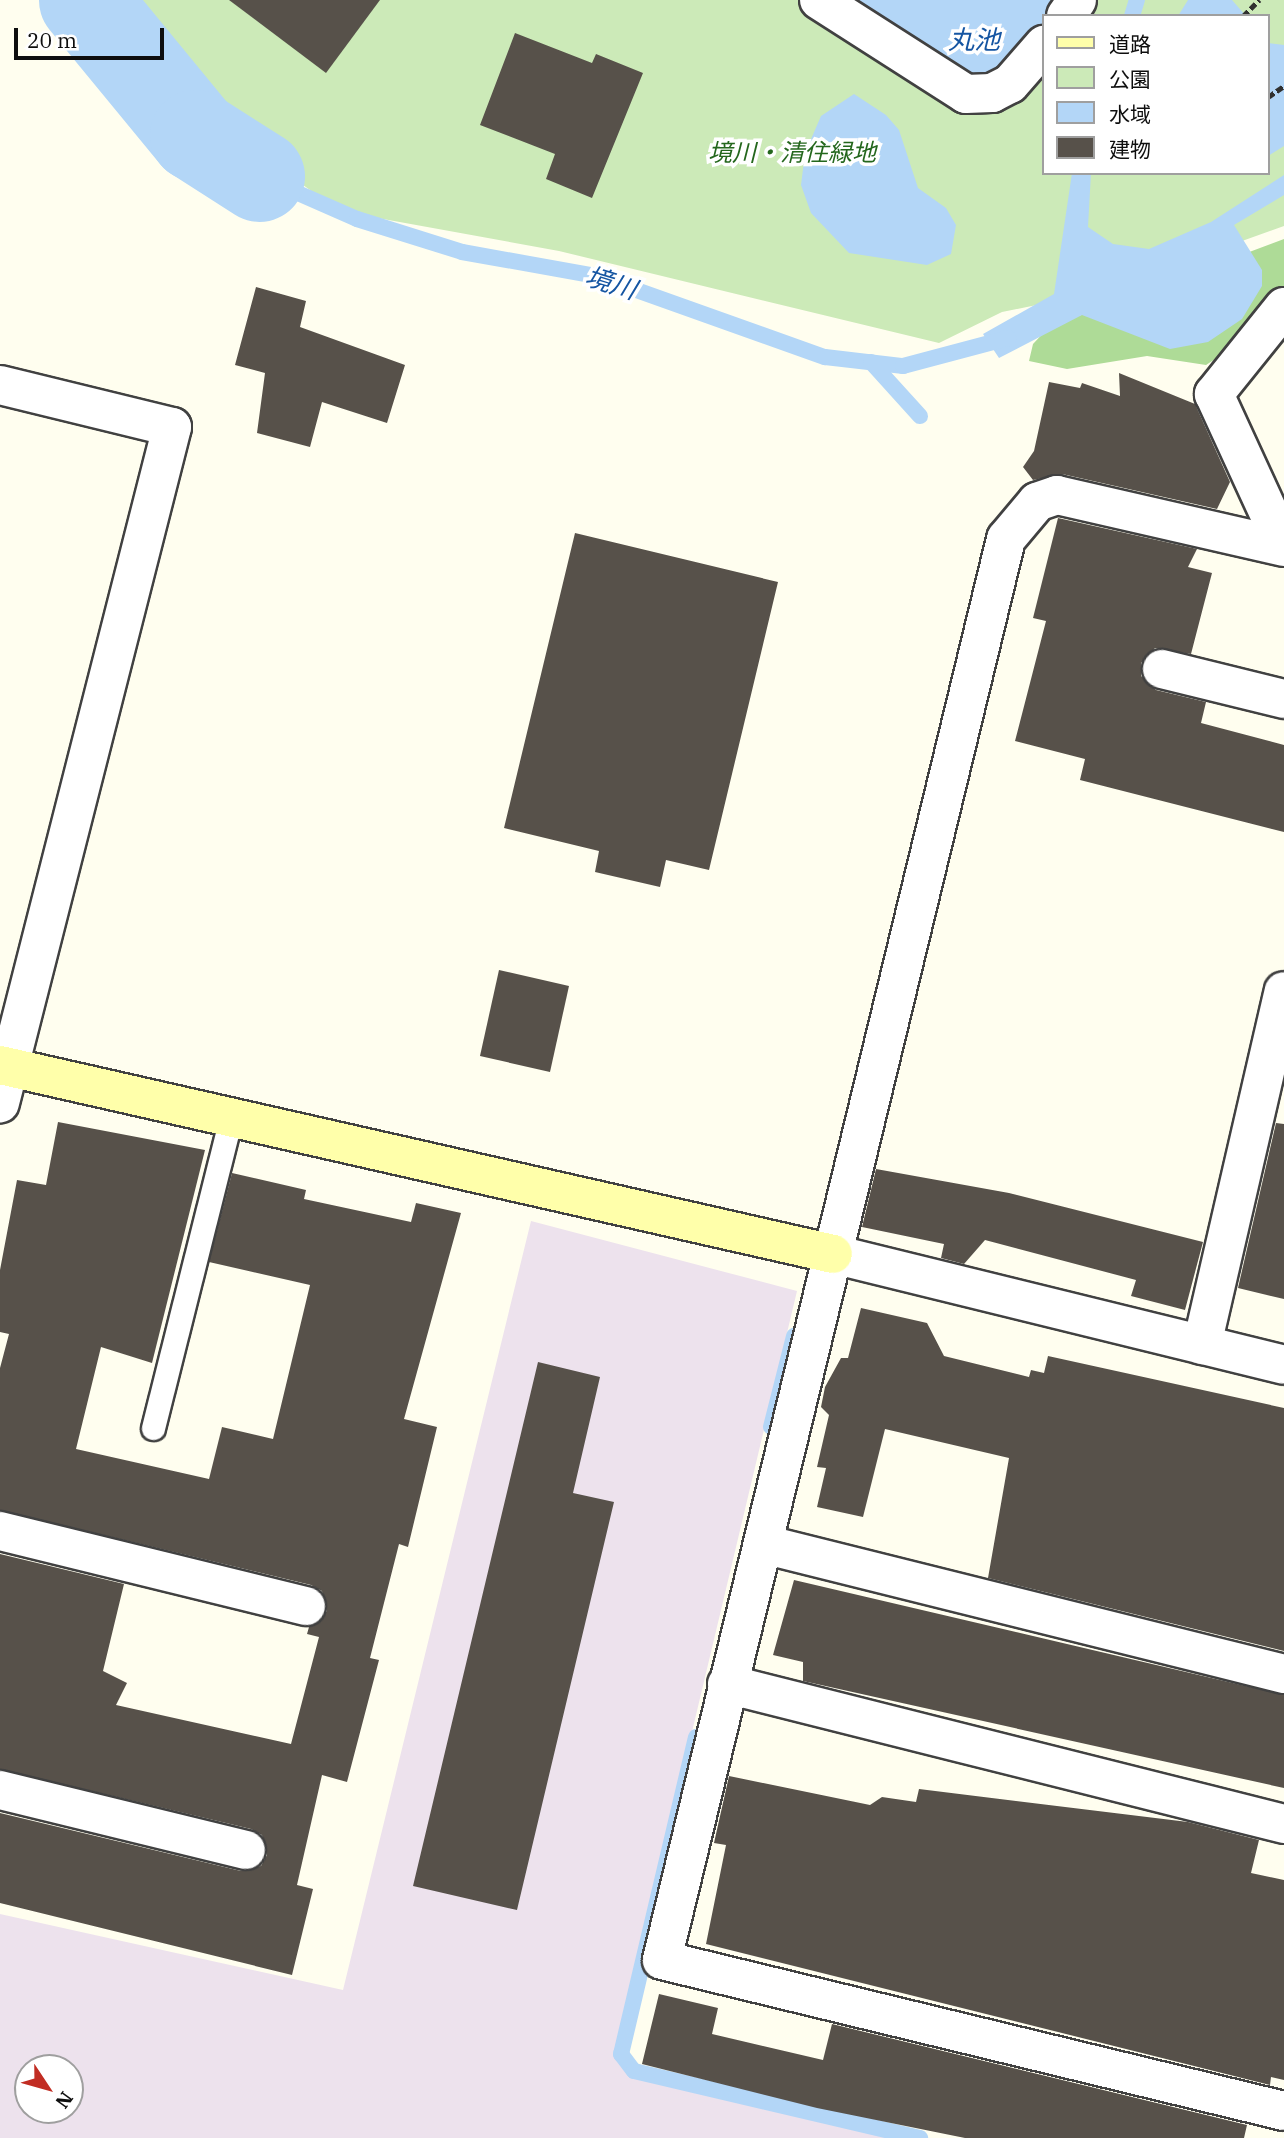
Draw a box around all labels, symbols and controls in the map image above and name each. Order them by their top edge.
scale bar [18,14,168,58]
legend [1042,14,1270,175]
water label: 丸池 [948,24,1000,56]
text: 20 m [27,26,77,54]
text: 道路 [1109,30,1151,58]
text: 公園 [1109,65,1151,93]
text: 水域 [1109,100,1151,128]
text: 建物 [1109,135,1151,163]
park label: 境川・清住緑地 [708,139,876,167]
water label: 境川 [582,260,640,306]
north arrow [14,2054,84,2124]
text: N [50,2087,78,2113]

